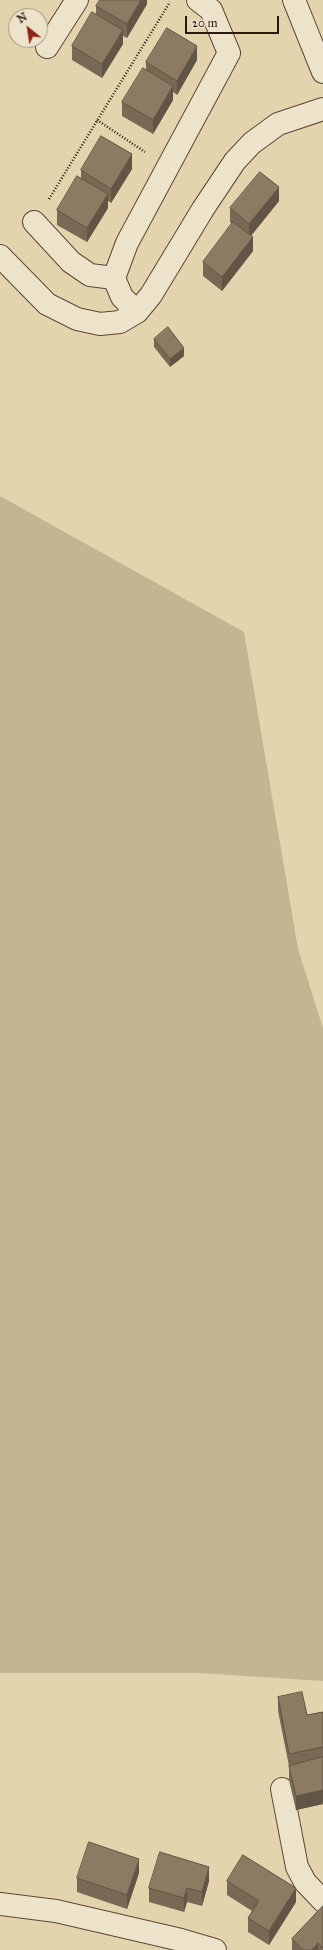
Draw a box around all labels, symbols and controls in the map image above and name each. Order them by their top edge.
north arrow [8,8,48,48]
scale bar [187,8,281,34]
text: N [15,10,30,26]
text: 20 m [192,16,218,30]

